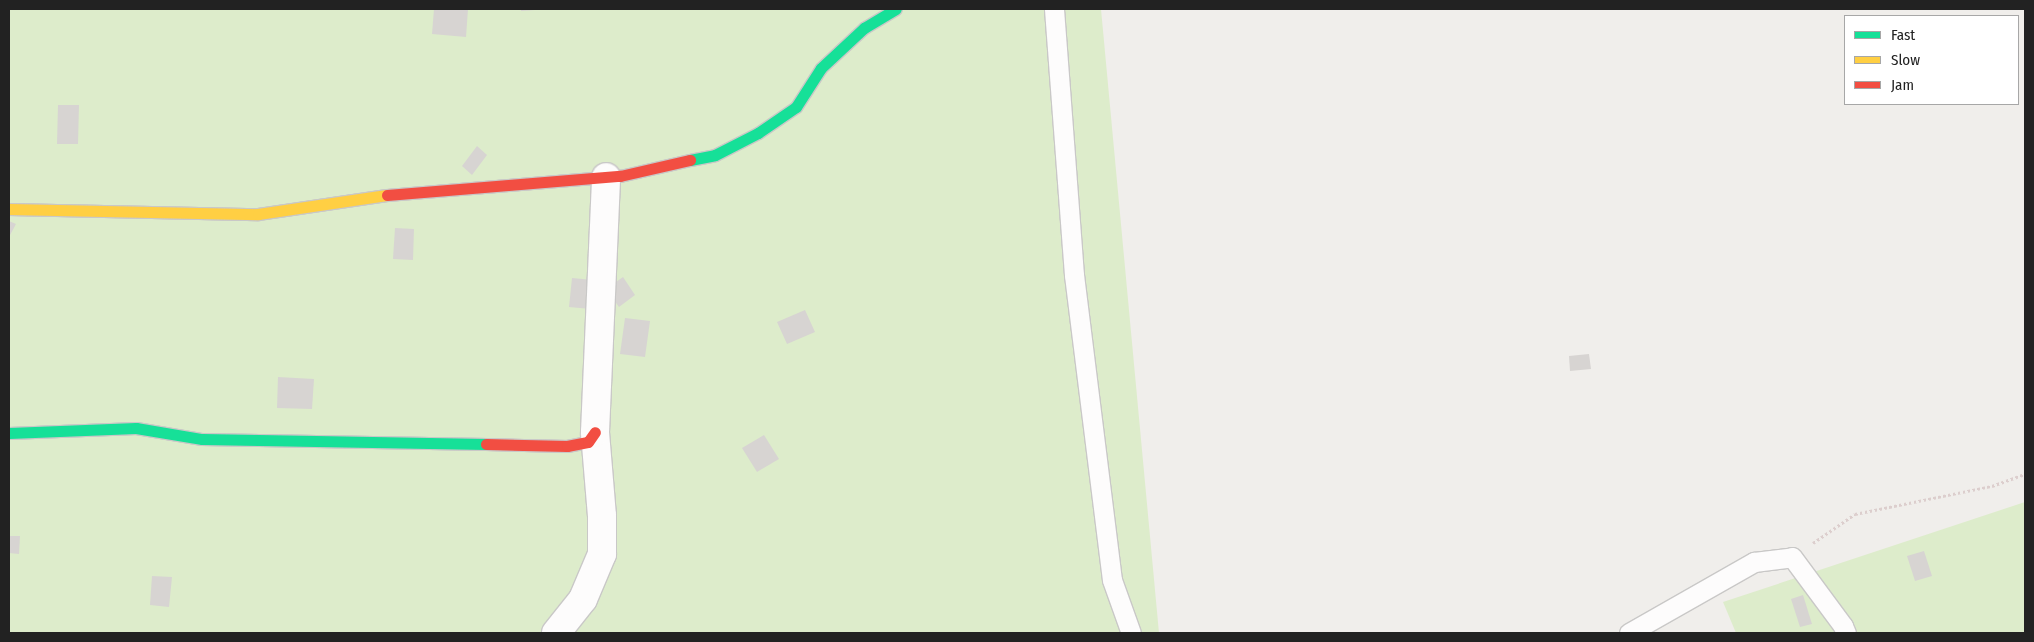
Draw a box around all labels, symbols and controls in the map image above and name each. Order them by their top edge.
legend [1844,15,2019,105]
text: Fast [1891,26,1915,44]
text: Slow [1891,51,1920,69]
text: Jam [1891,76,1914,94]

